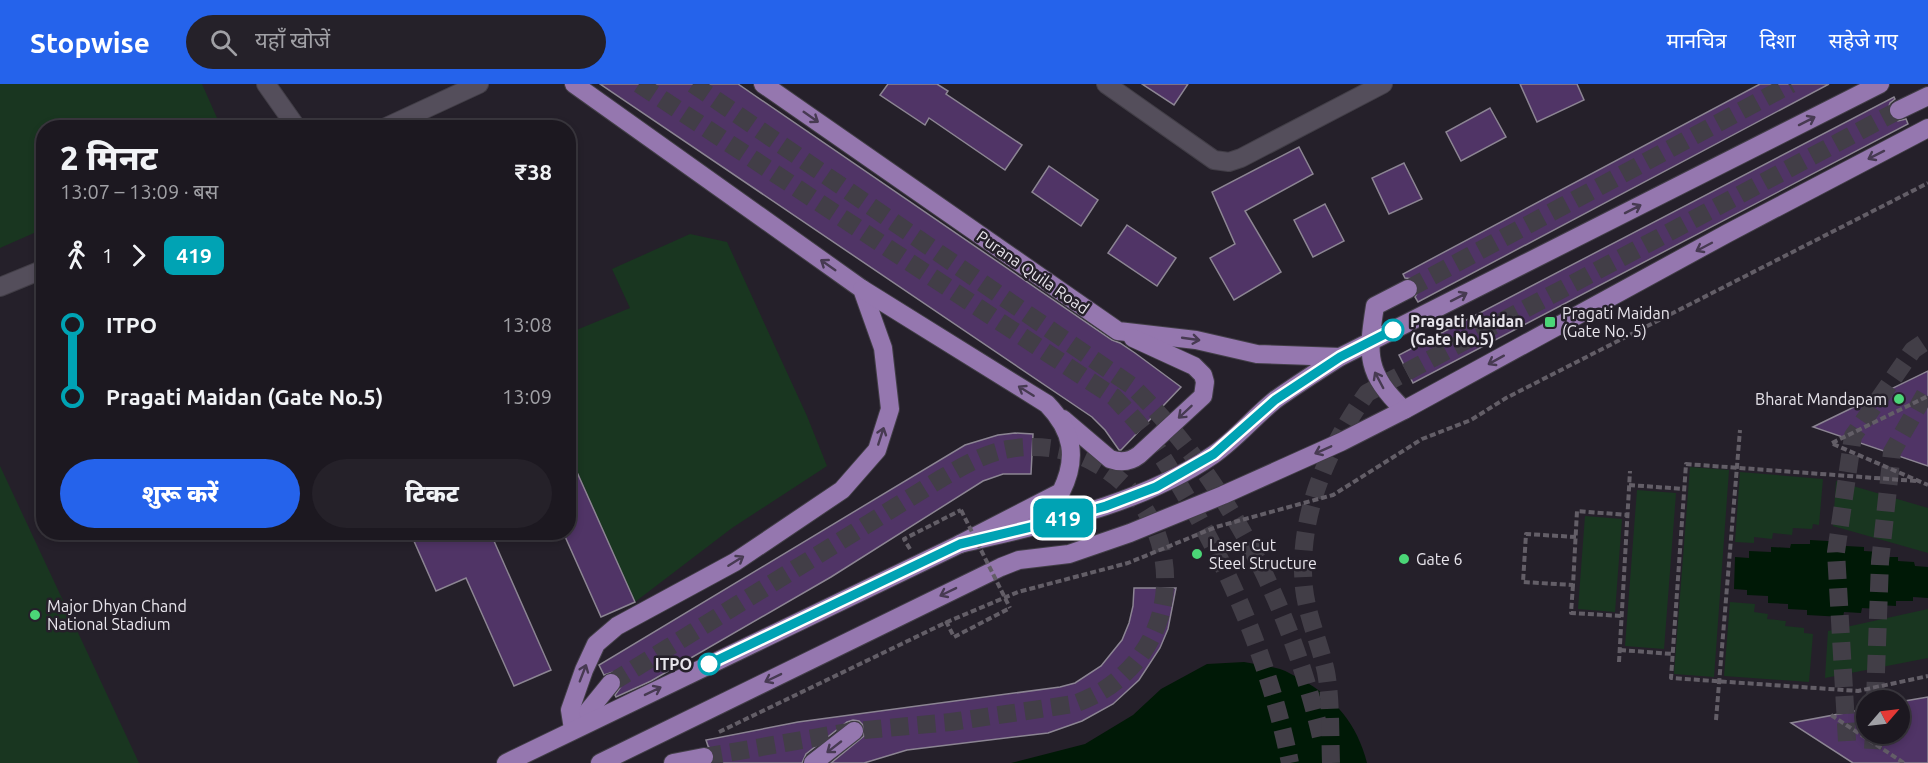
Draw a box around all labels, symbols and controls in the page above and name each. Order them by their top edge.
search box [186,15,606,69]
icon: search [207,26,240,59]
text: Stopwise [30,27,150,58]
text: यहाँ खोजें [255,27,330,52]
text: मानचित्र [1666,28,1727,52]
text: दिशा [1760,28,1796,52]
text: सहेजे गए [1829,28,1898,52]
one-way arrow [803,111,819,123]
one-way arrow [1798,115,1816,127]
text: 2 मिनट [60,139,158,176]
one-way arrow [1868,149,1885,161]
text: ₹38 [515,159,552,184]
text: 13:07 – 13:09 · बस [60,180,218,203]
one-way arrow [1624,203,1641,215]
street label: Purana Quila Road [974,227,1092,317]
icon: walk [60,239,93,272]
icon: forward [122,239,155,272]
one-way arrow [1696,241,1713,253]
text: 419 [176,243,212,267]
text: 1 [102,244,113,267]
one-way arrow [820,259,836,271]
one-way arrow [1449,290,1467,302]
place label: Pragati Maidan (Gate No. 5) [1562,304,1670,341]
text: ITPO [106,312,157,337]
place label: Pragati Maidan (Gate No.5) [1410,312,1524,349]
text: 13:08 [502,313,552,336]
marker: Pragati Maidan (Gate No. 5) [1543,315,1557,329]
marker: Pragati Maidan (Gate No.5) [1382,319,1404,341]
one-way arrow [1180,334,1200,345]
one-way arrow [1487,355,1505,366]
one-way arrow [1373,371,1385,389]
text: Pragati Maidan (Gate No.5) [106,384,383,409]
text: 13:09 [502,385,552,408]
one-way arrow [1018,385,1035,397]
place label: Bharat Mandapam [1755,390,1887,408]
marker: Bharat Mandapam [1892,392,1906,406]
one-way arrow [1178,405,1193,419]
one-way arrow [877,427,888,446]
one-way arrow [1314,445,1333,456]
button: शुरू करें [60,459,300,528]
button: टिकट [312,459,552,528]
line badge: 419 [1028,498,1098,538]
text: 419 [1045,506,1081,530]
place label: Laser Cut Steel Structure [1209,536,1317,572]
marker: Laser Cut Steel Structure [1190,547,1204,561]
place label: Gate 6 [1416,550,1463,568]
marker: Gate 6 [1397,552,1411,566]
one-way arrow [727,554,744,566]
one-way arrow [939,587,957,599]
place label: Major Dhyan Chand National Stadium [47,597,187,633]
marker: Major Dhyan Chand National Stadium [28,608,42,622]
marker: ITPO [698,653,720,675]
place label: ITPO [655,655,692,673]
one-way arrow [579,665,590,683]
one-way arrow [764,673,782,684]
one-way arrow [643,685,661,697]
north arrow [1856,690,1910,744]
map controls [1856,690,1910,744]
one-way arrow [826,741,842,754]

